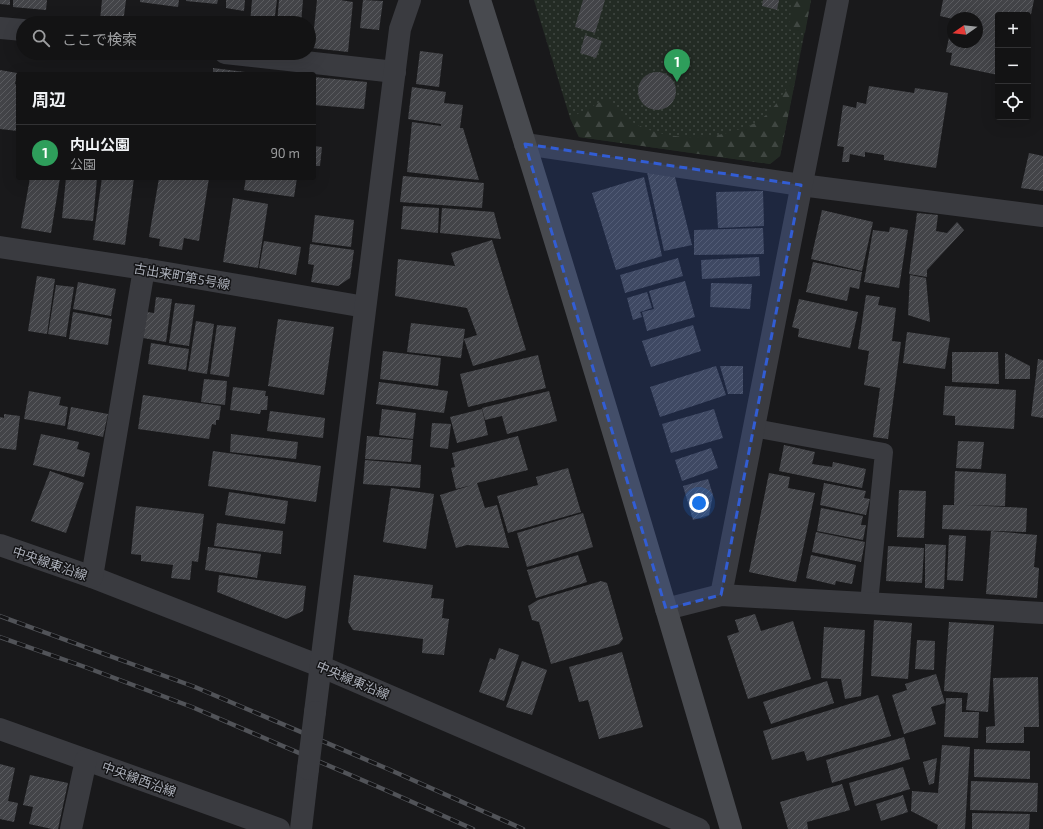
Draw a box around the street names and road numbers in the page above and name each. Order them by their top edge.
street label: 古出来町第5号線 [132,260,232,292]
street label: 中央線東沿線 [11,543,89,583]
street label: 中央線東沿線 [314,657,392,703]
street label: 中央線西沿線 [100,758,178,800]

